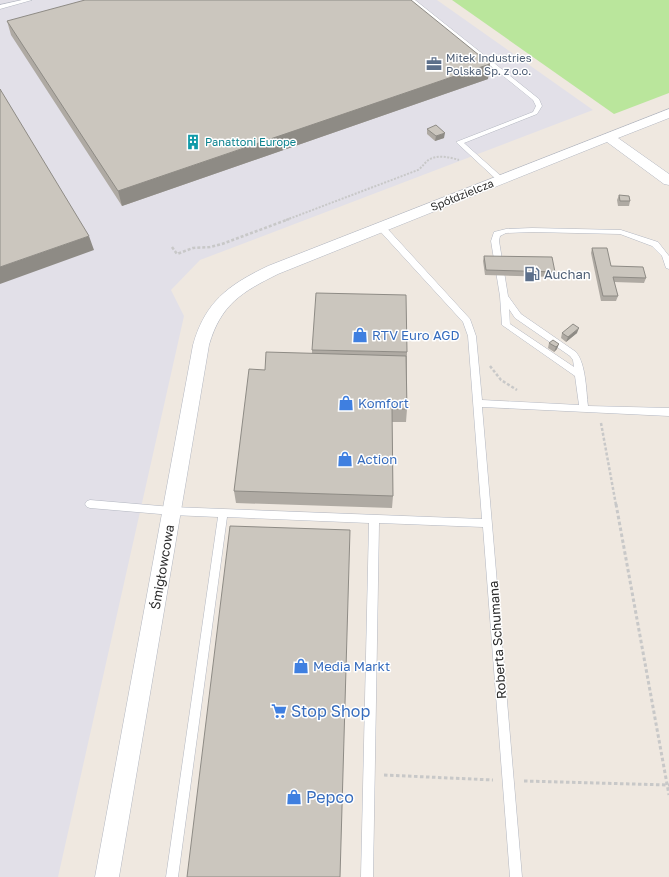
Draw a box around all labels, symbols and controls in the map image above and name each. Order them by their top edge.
place label: Mitek Industries Polska Sp. z o.o. [446,51,532,77]
office icon: Mitek Industries Polska Sp. z o.o. [425,55,443,73]
building icon: Panattoni Europe [184,133,202,151]
place label: Panattoni Europe [205,135,296,148]
street label: Spółdzielcza [428,176,495,213]
fuel station icon: Auchan [523,265,541,283]
place label: Auchan [544,266,591,282]
shop icon: RTV Euro AGD [351,326,369,344]
place label: RTV Euro AGD [372,327,460,343]
shop icon: Komfort [337,394,355,412]
place label: Komfort [358,395,409,411]
shop icon: Action [336,450,354,468]
place label: Action [357,451,397,467]
street label: Śmigłowcowa [147,523,177,611]
street label: Roberta Schumana [485,580,509,700]
shop icon: Media Markt [292,657,310,675]
place label: Media Markt [313,658,390,674]
place label: Stop Shop [291,701,370,721]
supermarket icon: Stop Shop [270,702,288,720]
place label: Pepco [306,787,354,807]
shop icon: Pepco [285,788,303,806]

